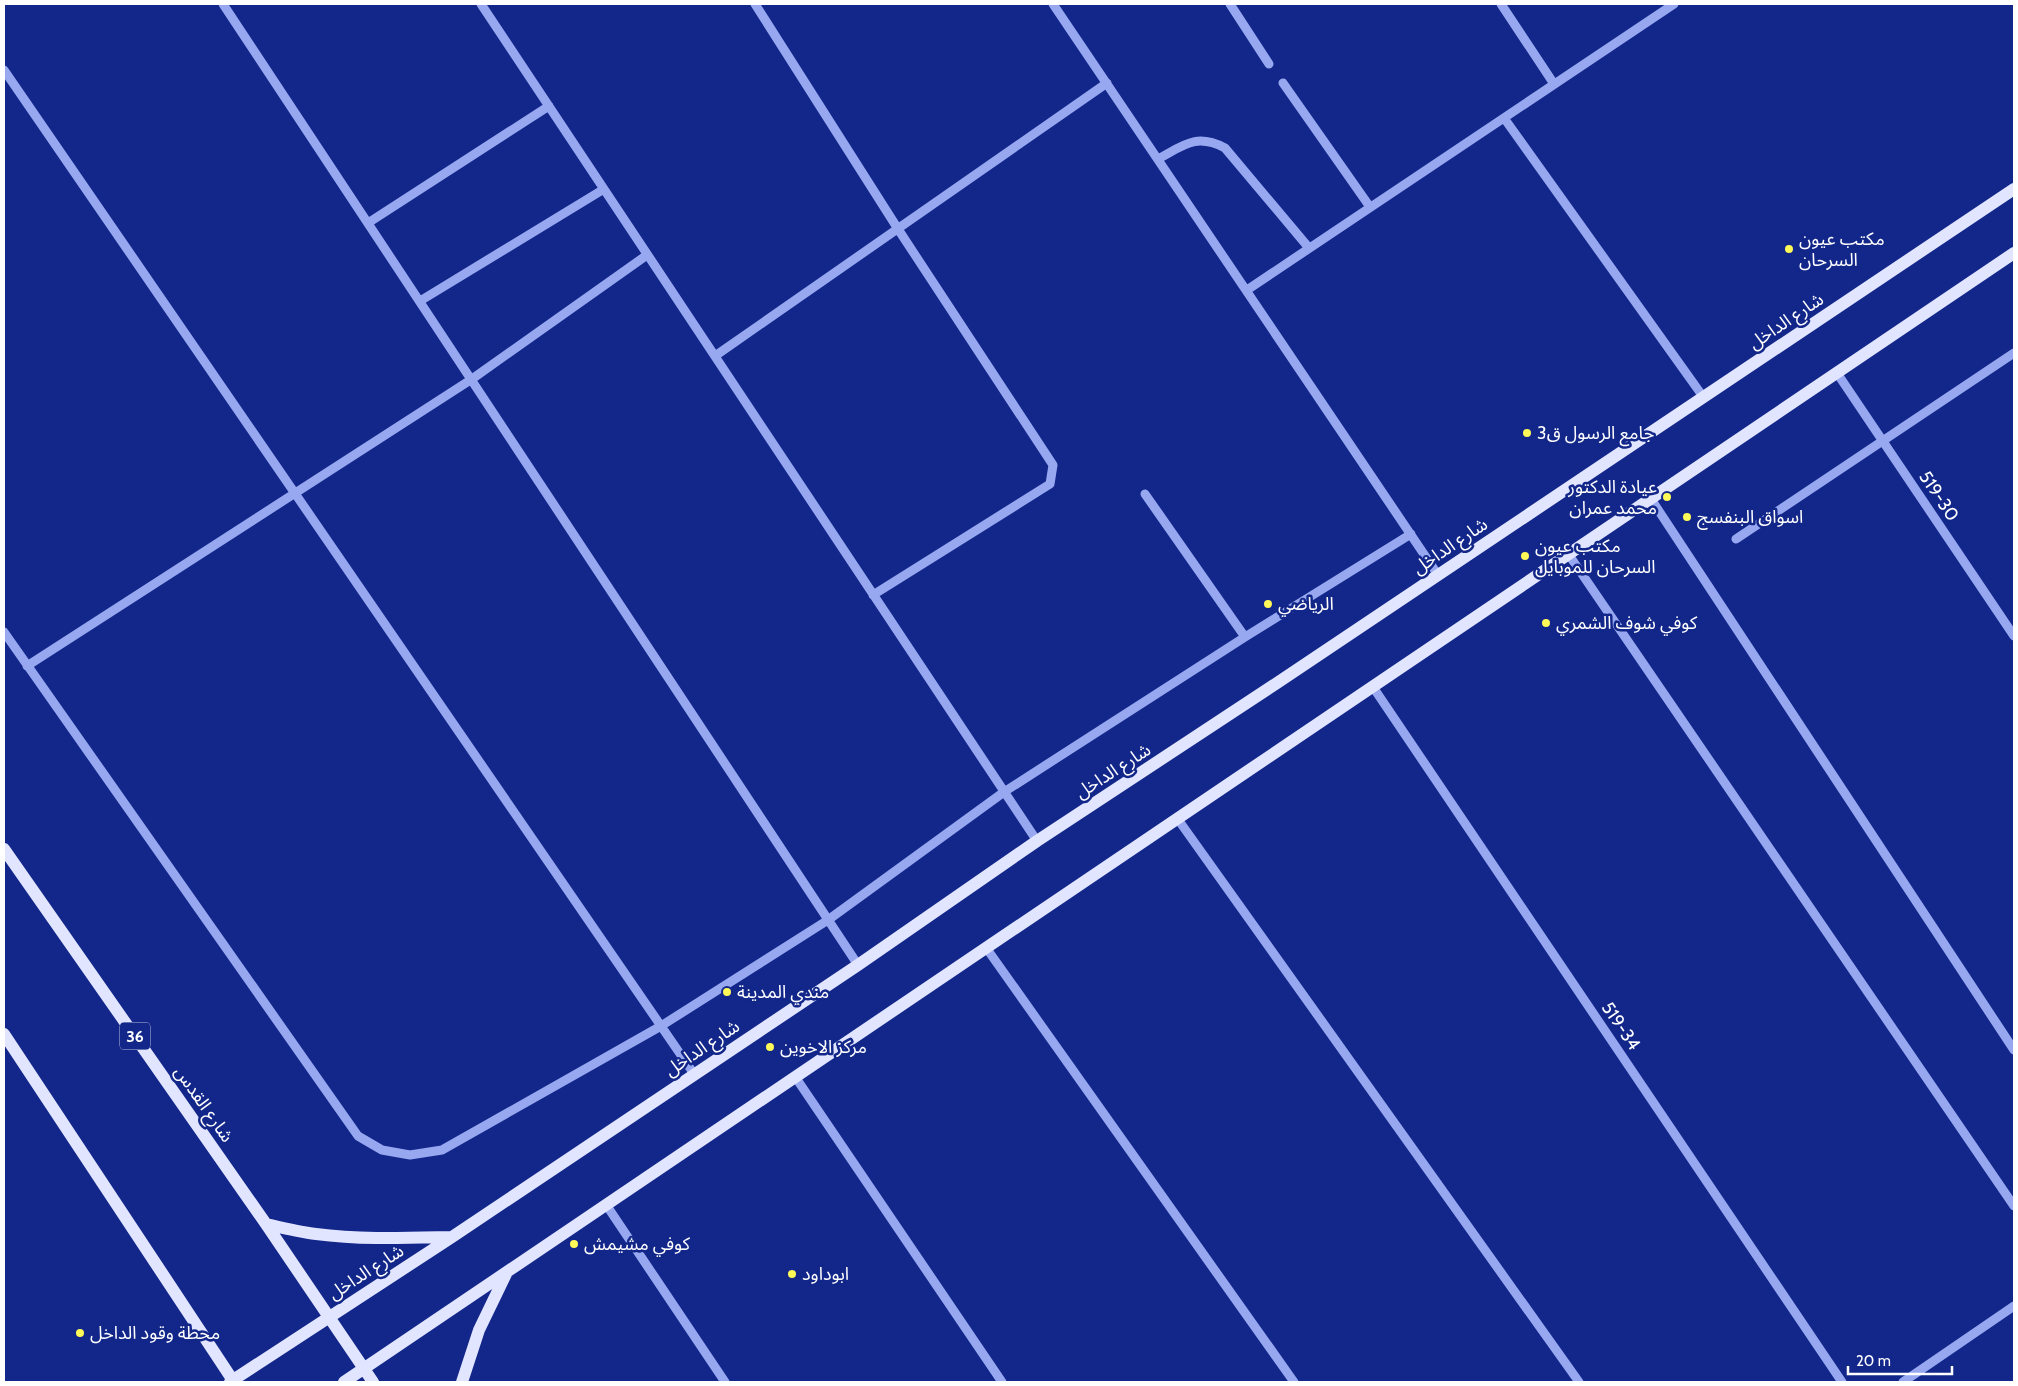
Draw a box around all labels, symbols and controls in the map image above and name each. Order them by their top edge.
place label: مكتب عيون السرحان [1799,228,1885,271]
marker: مكتب عيون السرحان [1783,243,1795,255]
street label: شارع الداخل [1744,288,1829,357]
place label: جامع الرسول ق3 [1537,422,1654,447]
marker: جامع الرسول ق3 [1521,427,1533,439]
street label: 519-30 [1914,467,1964,525]
place label: عيادة الدكتور محمد عمران [1567,476,1657,519]
marker: عيادة الدكتور محمد عمران [1661,491,1673,503]
place label: اسواق البنفسج [1697,506,1803,530]
marker: اسواق البنفسج [1681,511,1693,523]
street label: شارع الداخل [1408,513,1493,582]
place label: مكتب عيون السرحان للموبايل [1535,535,1655,578]
marker: مكتب عيون السرحان للموبايل [1519,550,1531,562]
place label: الرياضي [1278,593,1334,617]
marker: الرياضي [1262,598,1274,610]
place label: كوفي شوف الشمري [1556,612,1698,636]
marker: كوفي شوف الشمري [1540,617,1552,629]
street label: شارع الداخل [1071,738,1157,806]
place label: مندي المدينة [737,981,829,1005]
marker: مندي المدينة [721,986,733,998]
street label: 519-34 [1597,998,1645,1054]
street label: شارع الداخل [660,1015,745,1084]
road number: 36 [120,1022,150,1050]
place label: مركز الاخوين [780,1036,867,1058]
marker: مركز الاخوين [764,1041,776,1053]
street label: شارع القدس [167,1062,238,1148]
place label: كوفي مشيمش [584,1233,691,1257]
marker: كوفي مشيمش [568,1238,580,1250]
street label: شارع الداخل [324,1239,410,1307]
place label: ابوداود [802,1263,849,1285]
marker: ابوداود [786,1268,798,1280]
place label: محطة وقود الداخل [90,1322,220,1344]
marker: محطة وقود الداخل [74,1327,86,1339]
scale bar [1848,1344,1952,1376]
text: 20 m [1856,1352,1891,1370]

